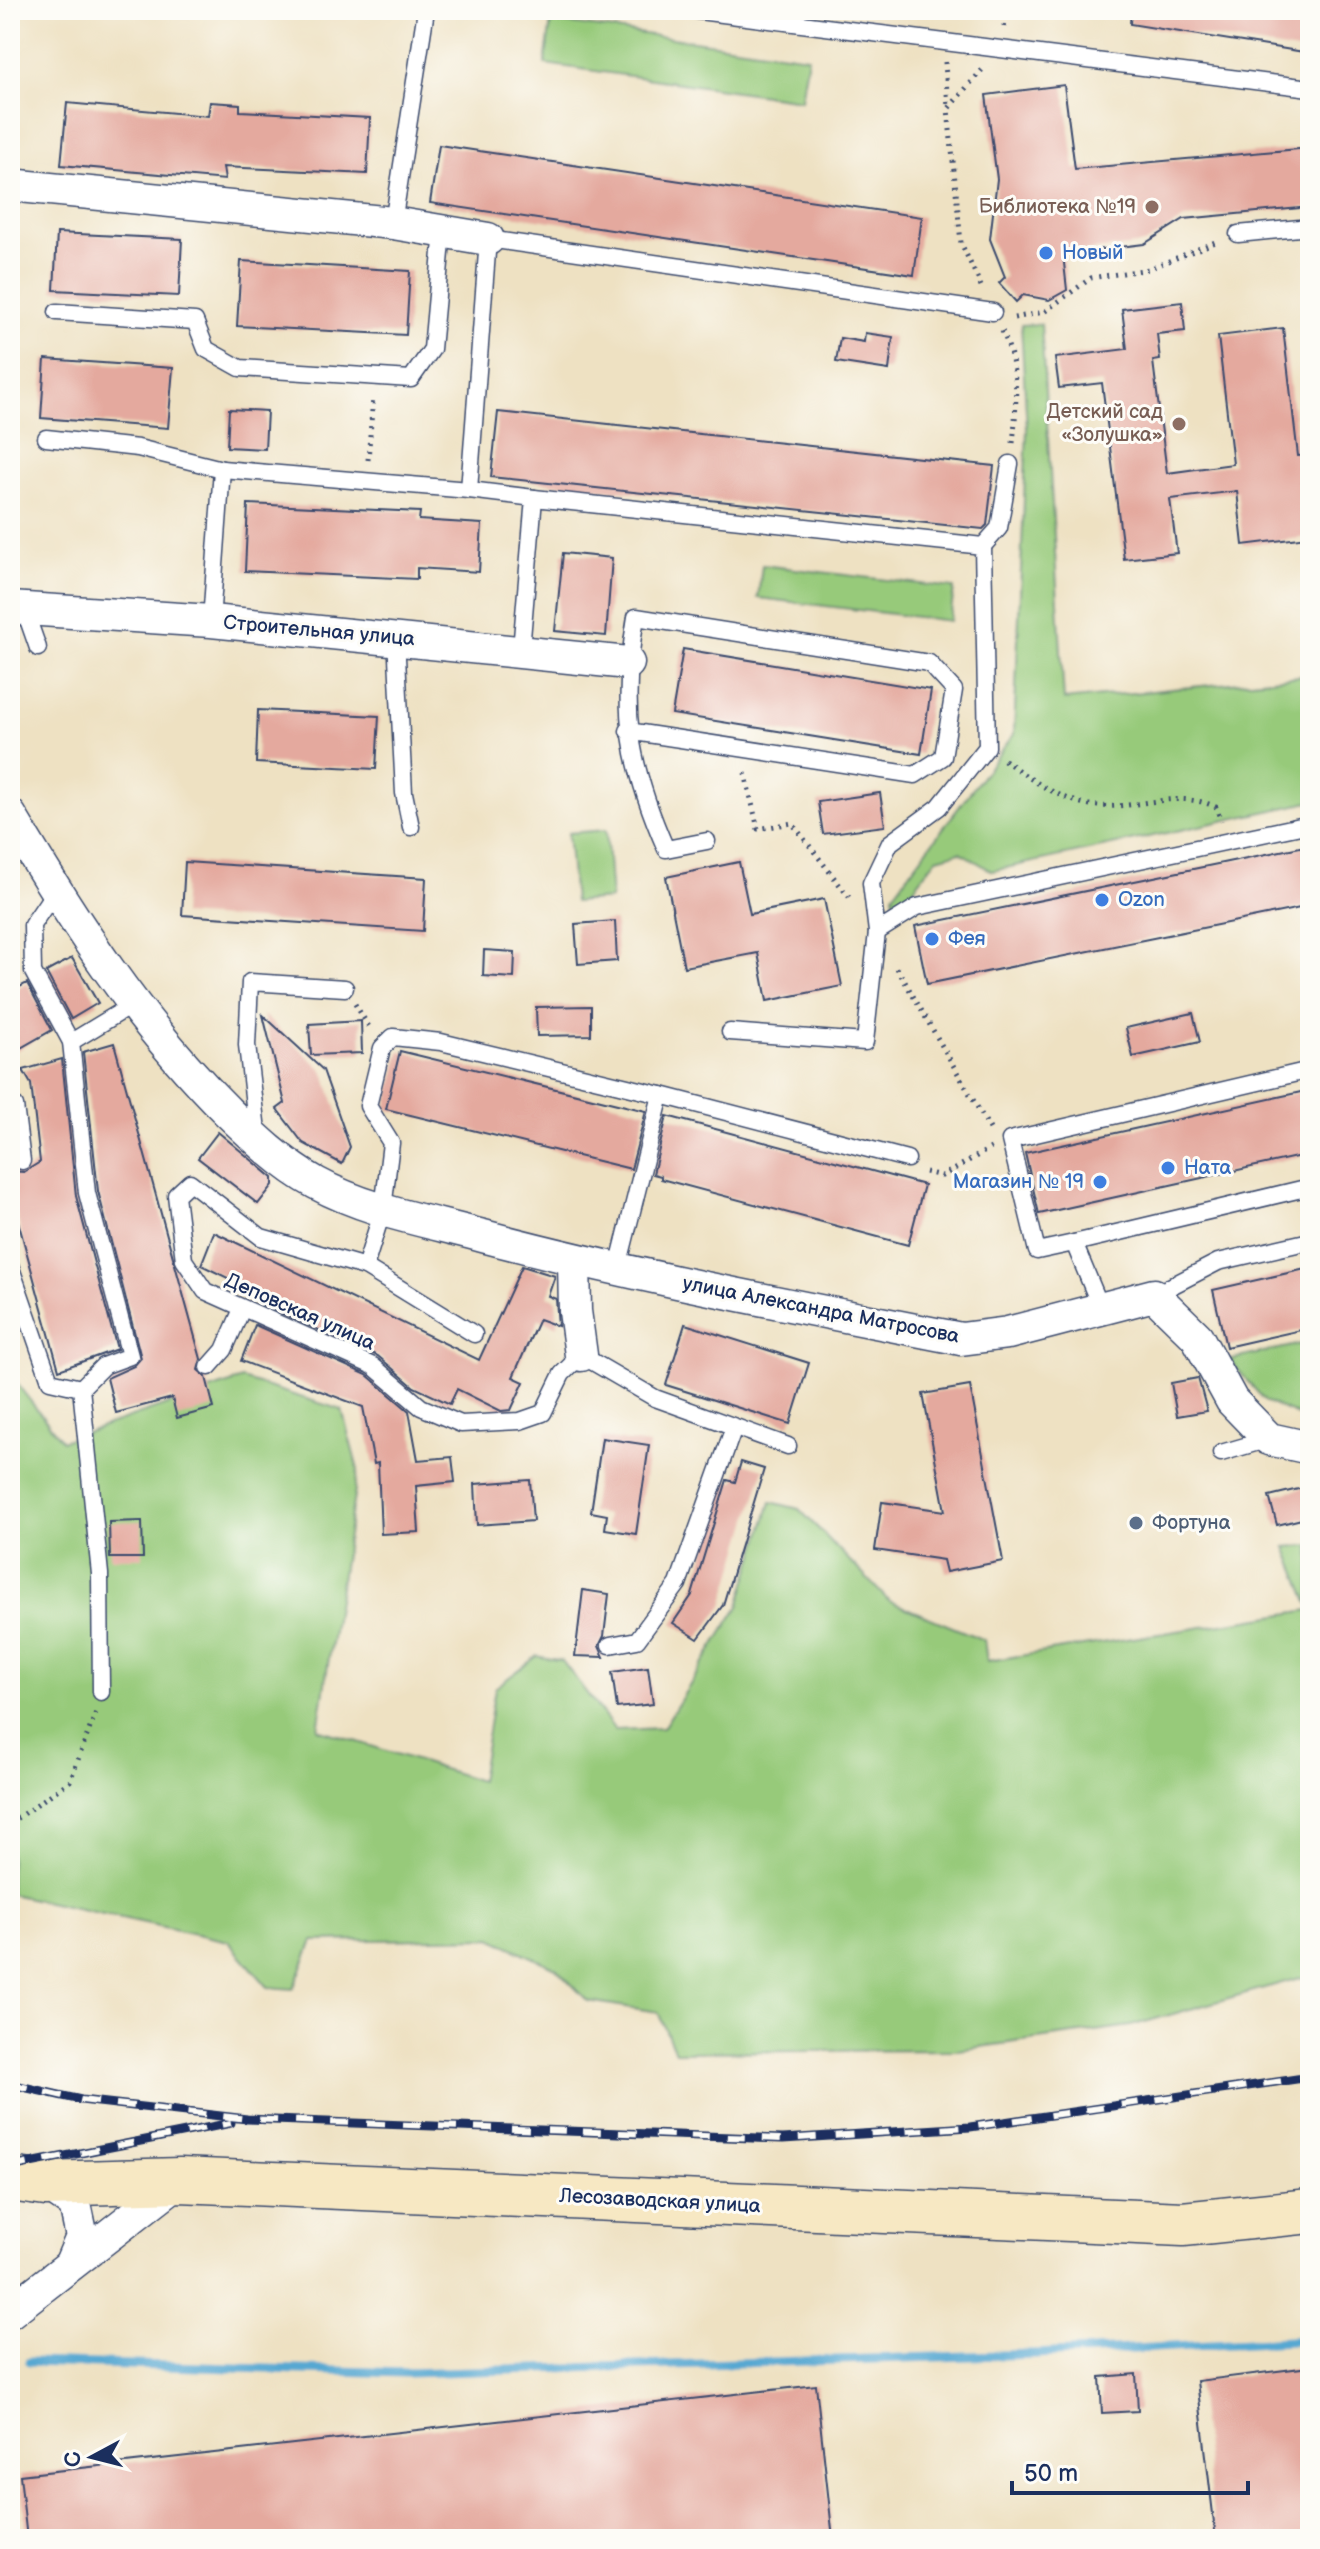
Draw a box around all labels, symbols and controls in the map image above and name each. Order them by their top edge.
place label: Библиотека №19 [979,195,1136,219]
marker: Библиотека №19 [1143,198,1161,216]
place label: Новый [1062,241,1124,265]
marker: Новый [1037,244,1055,262]
place label: Детский сад «Золушка» [1047,400,1163,447]
marker: Детский сад «Золушка» [1170,415,1188,433]
street label: Строительная улица [222,611,416,651]
place label: Ozon [1118,888,1165,912]
marker: Ozon [1093,891,1111,909]
place label: Фея [948,927,986,951]
marker: Фея [923,930,941,948]
place label: Ната [1184,1156,1232,1180]
marker: Ната [1159,1159,1177,1177]
place label: Магазин № 19 [953,1170,1084,1194]
marker: Магазин № 19 [1091,1173,1109,1191]
street label: Деповская улица [221,1268,379,1356]
street label: улица Александра Матросова [681,1271,962,1349]
place label: Фортуна [1152,1511,1231,1535]
marker: Фортуна [1127,1514,1145,1532]
street label: Лесозаводская улица [558,2184,761,2218]
north arrow [52,2417,132,2497]
scale bar [1012,2445,1248,2495]
text: С [59,2450,88,2468]
text: 50 m [1024,2459,1078,2488]

